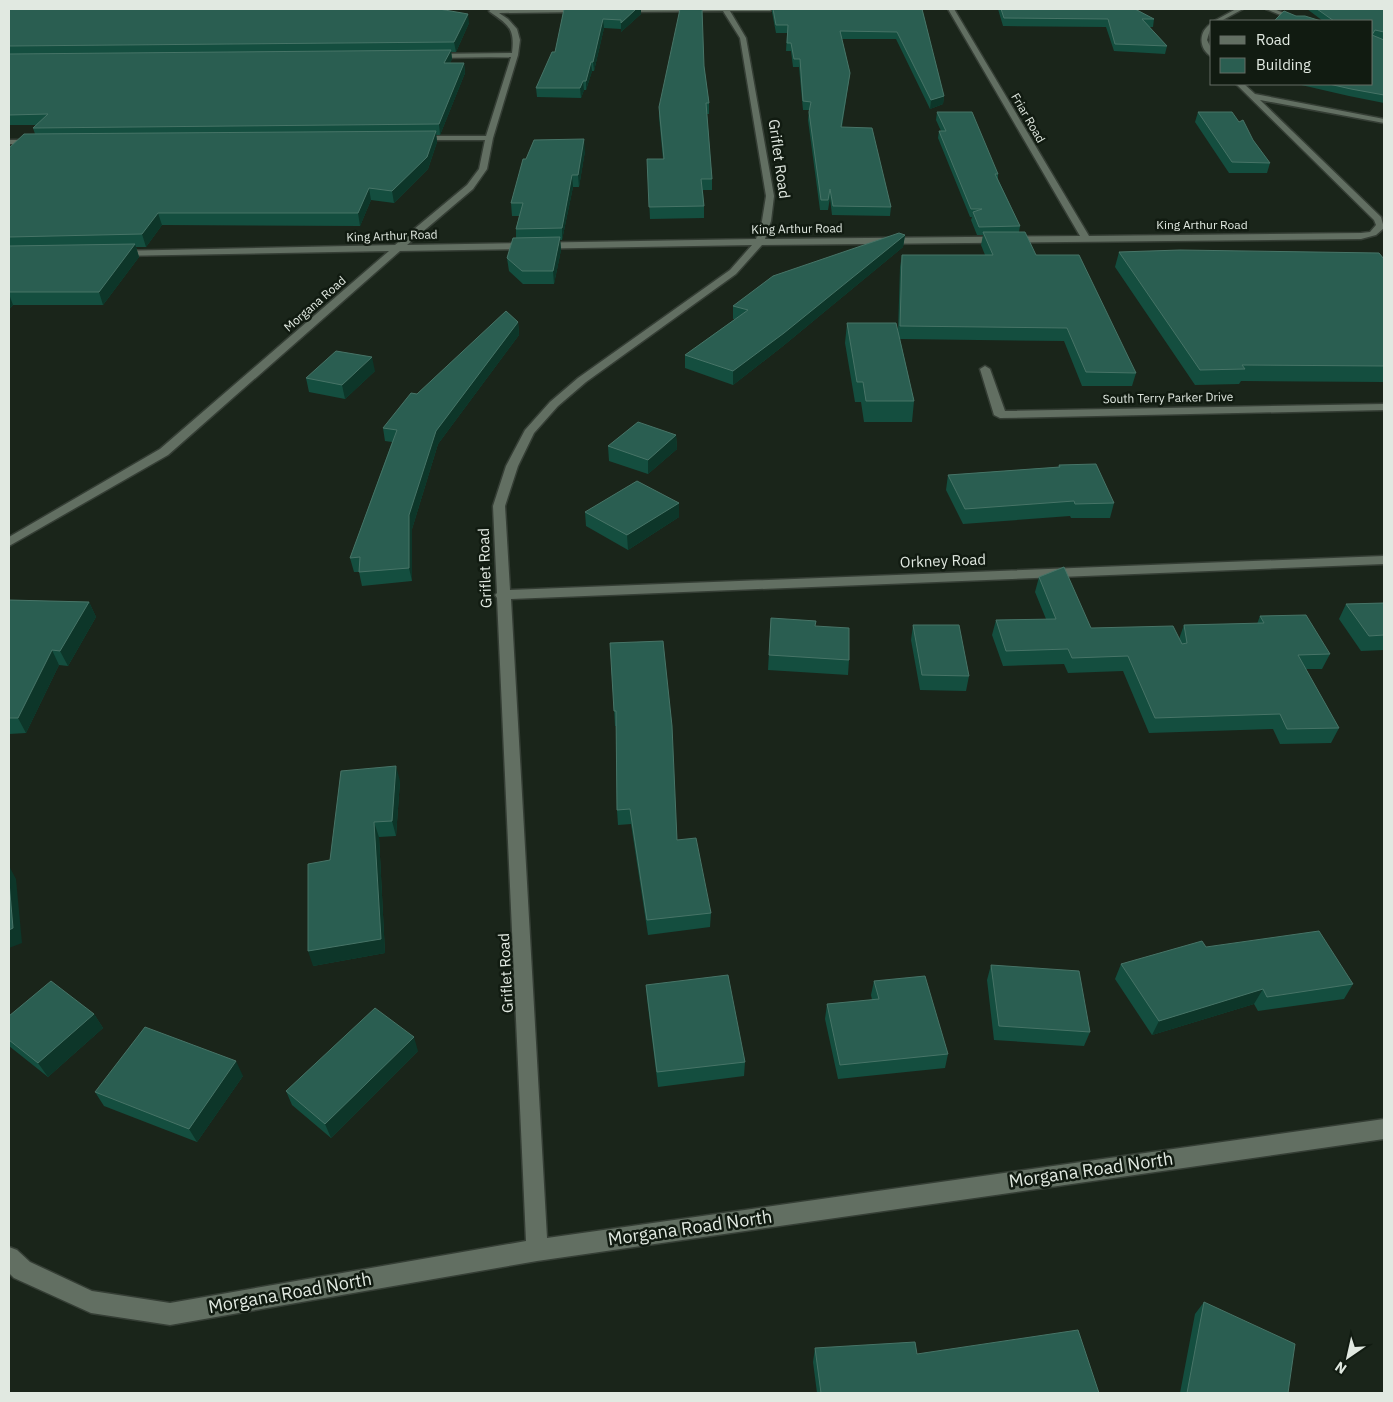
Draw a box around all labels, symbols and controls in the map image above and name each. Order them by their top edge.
legend [1210,20,1373,85]
text: Road [1256,30,1291,49]
text: Building [1256,55,1311,74]
street label: Friar Road [1008,90,1049,145]
street label: Griflet Road [765,118,794,200]
street label: King Arthur Road [1156,217,1248,232]
street label: King Arthur Road [751,220,843,237]
street label: King Arthur Road [346,226,438,245]
street label: Morgana Road [281,273,349,335]
street label: South Terry Parker Drive [1103,389,1234,406]
street label: Griflet Road [474,528,495,608]
street label: Orkney Road [900,550,986,571]
street label: Griflet Road [494,933,517,1014]
street label: Morgana Road North [1007,1147,1175,1192]
street label: Morgana Road North [606,1205,774,1250]
street label: Morgana Road North [206,1267,374,1318]
north arrow [1323,1332,1373,1382]
text: N [1331,1357,1350,1378]

